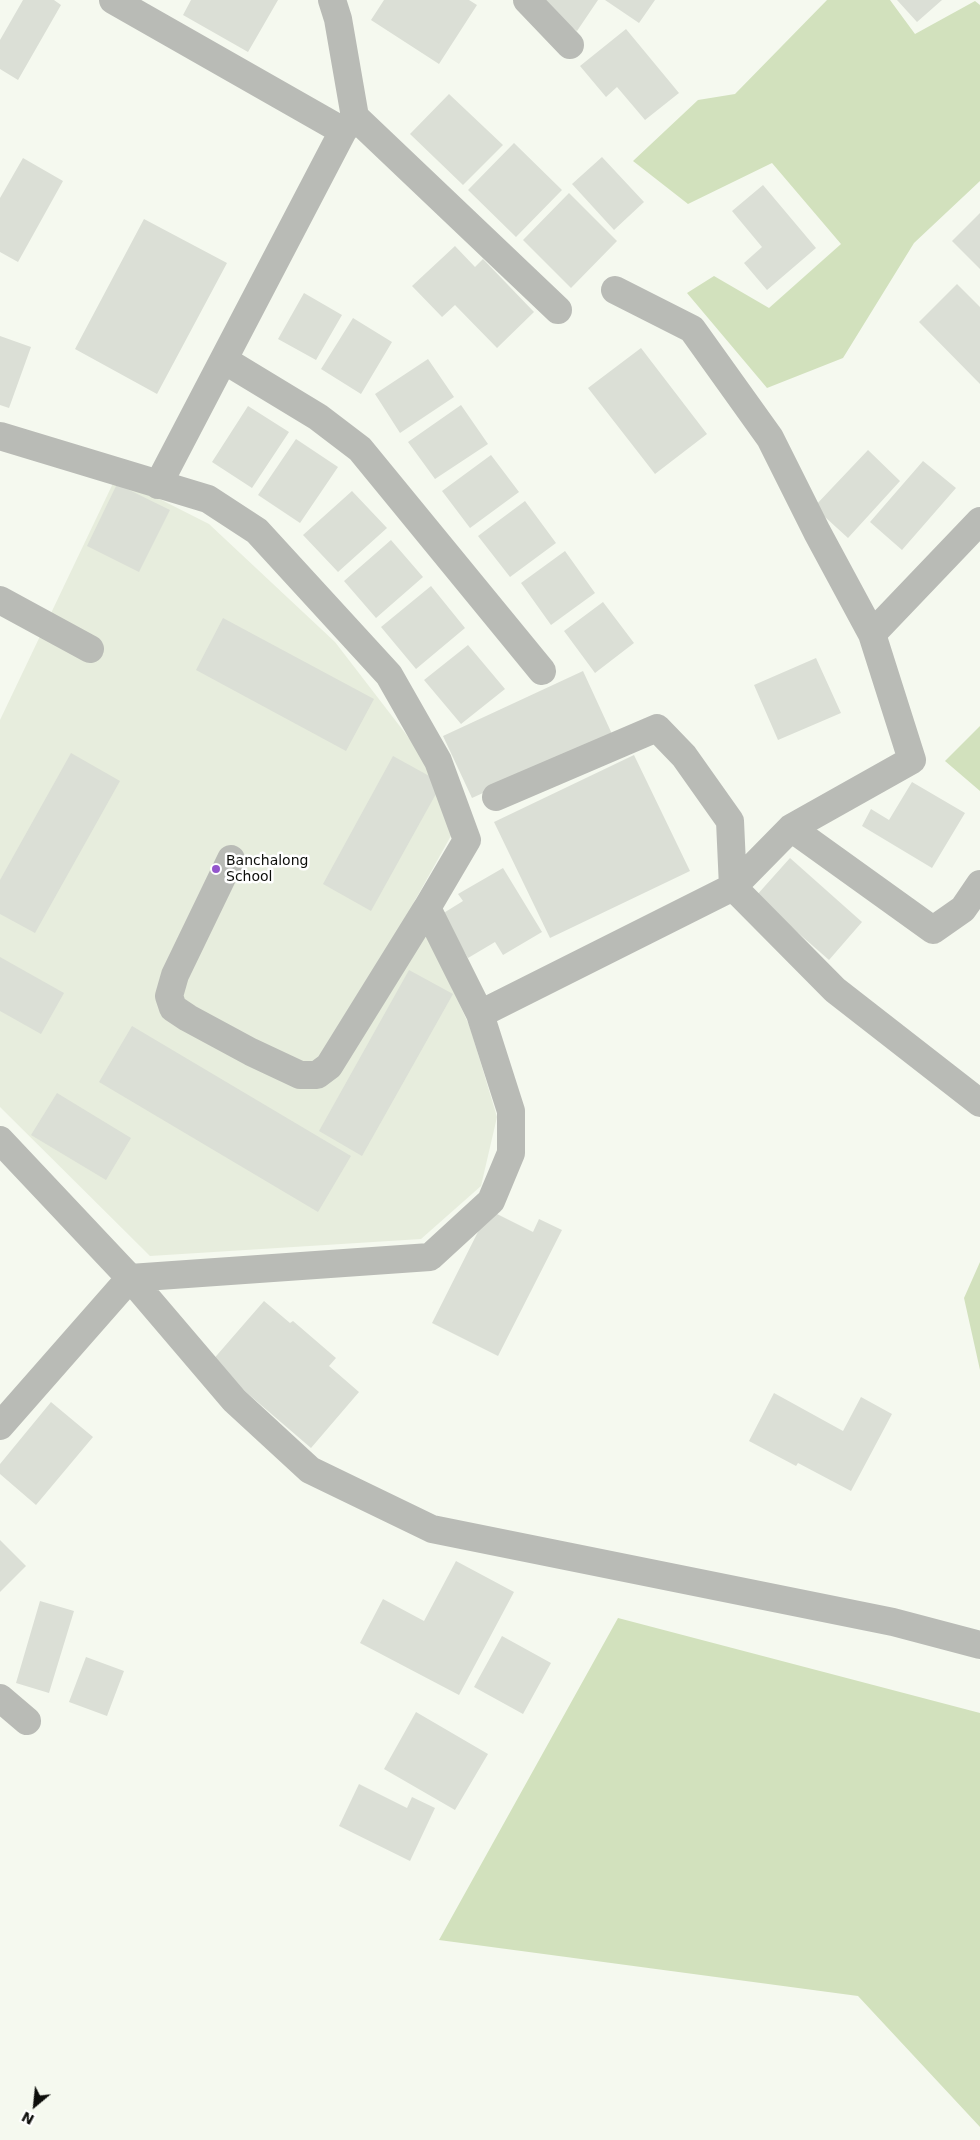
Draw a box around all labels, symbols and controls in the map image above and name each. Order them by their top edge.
place label: Banchalong School [226,853,308,886]
marker: Banchalong School [210,863,222,875]
north arrow [10,2080,60,2130]
text: N [19,2108,37,2128]

